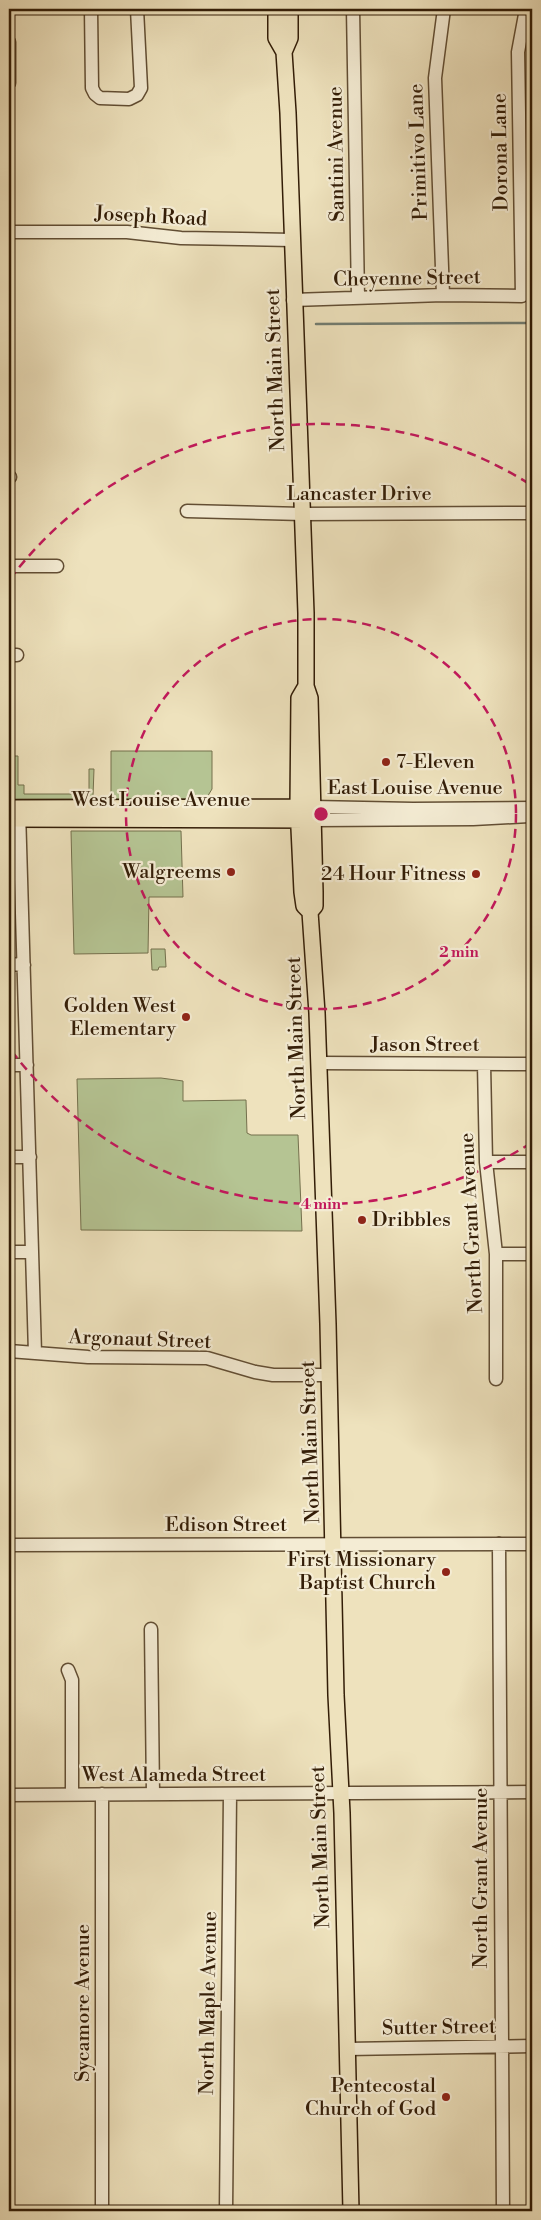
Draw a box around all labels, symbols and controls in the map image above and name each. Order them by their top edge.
street label: Primitivo Lane [404,83,434,221]
street label: Santini Avenue [323,86,351,222]
street label: Dorona Lane [487,93,515,211]
street label: Joseph Road [93,202,209,232]
street label: Cheyenne Street [333,265,481,293]
street label: North Main Street [261,288,291,452]
street label: Lancaster Drive [286,482,432,507]
place label: 7-Eleven [396,750,475,775]
marker: 7-Eleven [380,756,392,768]
street label: East Louise Avenue [327,776,503,801]
street label: West Louise Avenue [71,788,250,813]
centre of rings [312,805,330,823]
place label: Walgreems [121,860,221,885]
place label: 24 Hour Fitness [321,862,466,887]
marker: Walgreems [225,866,237,878]
marker: 24 Hour Fitness [470,868,482,880]
text: 2 min [439,943,479,962]
street label: North Main Street [282,956,312,1120]
place label: Golden West Elementary [64,994,176,1042]
marker: Golden West Elementary [180,1011,192,1023]
street label: Jason Street [370,1033,479,1058]
street label: North Grant Avenue [455,1132,489,1314]
text: 4 min [301,1195,342,1214]
place label: Dribbles [372,1208,451,1233]
marker: Dribbles [356,1214,368,1226]
street label: Argonaut Street [67,1325,212,1355]
street label: North Main Street [296,1360,326,1524]
street label: Edison Street [165,1513,287,1538]
place label: First Missionary Baptist Church [287,1548,436,1596]
marker: First Missionary Baptist Church [440,1566,452,1578]
street label: West Alameda Street [81,1763,266,1788]
street label: North Main Street [306,1765,336,1929]
street label: North Grant Avenue [469,1788,494,1968]
street label: North Maple Avenue [195,1911,223,2095]
street label: Sycamore Avenue [71,1924,96,2082]
street label: Sutter Street [382,2015,496,2041]
place label: Pentecostal Church of God [305,2074,437,2122]
marker: Pentecostal Church of God [440,2091,452,2103]

